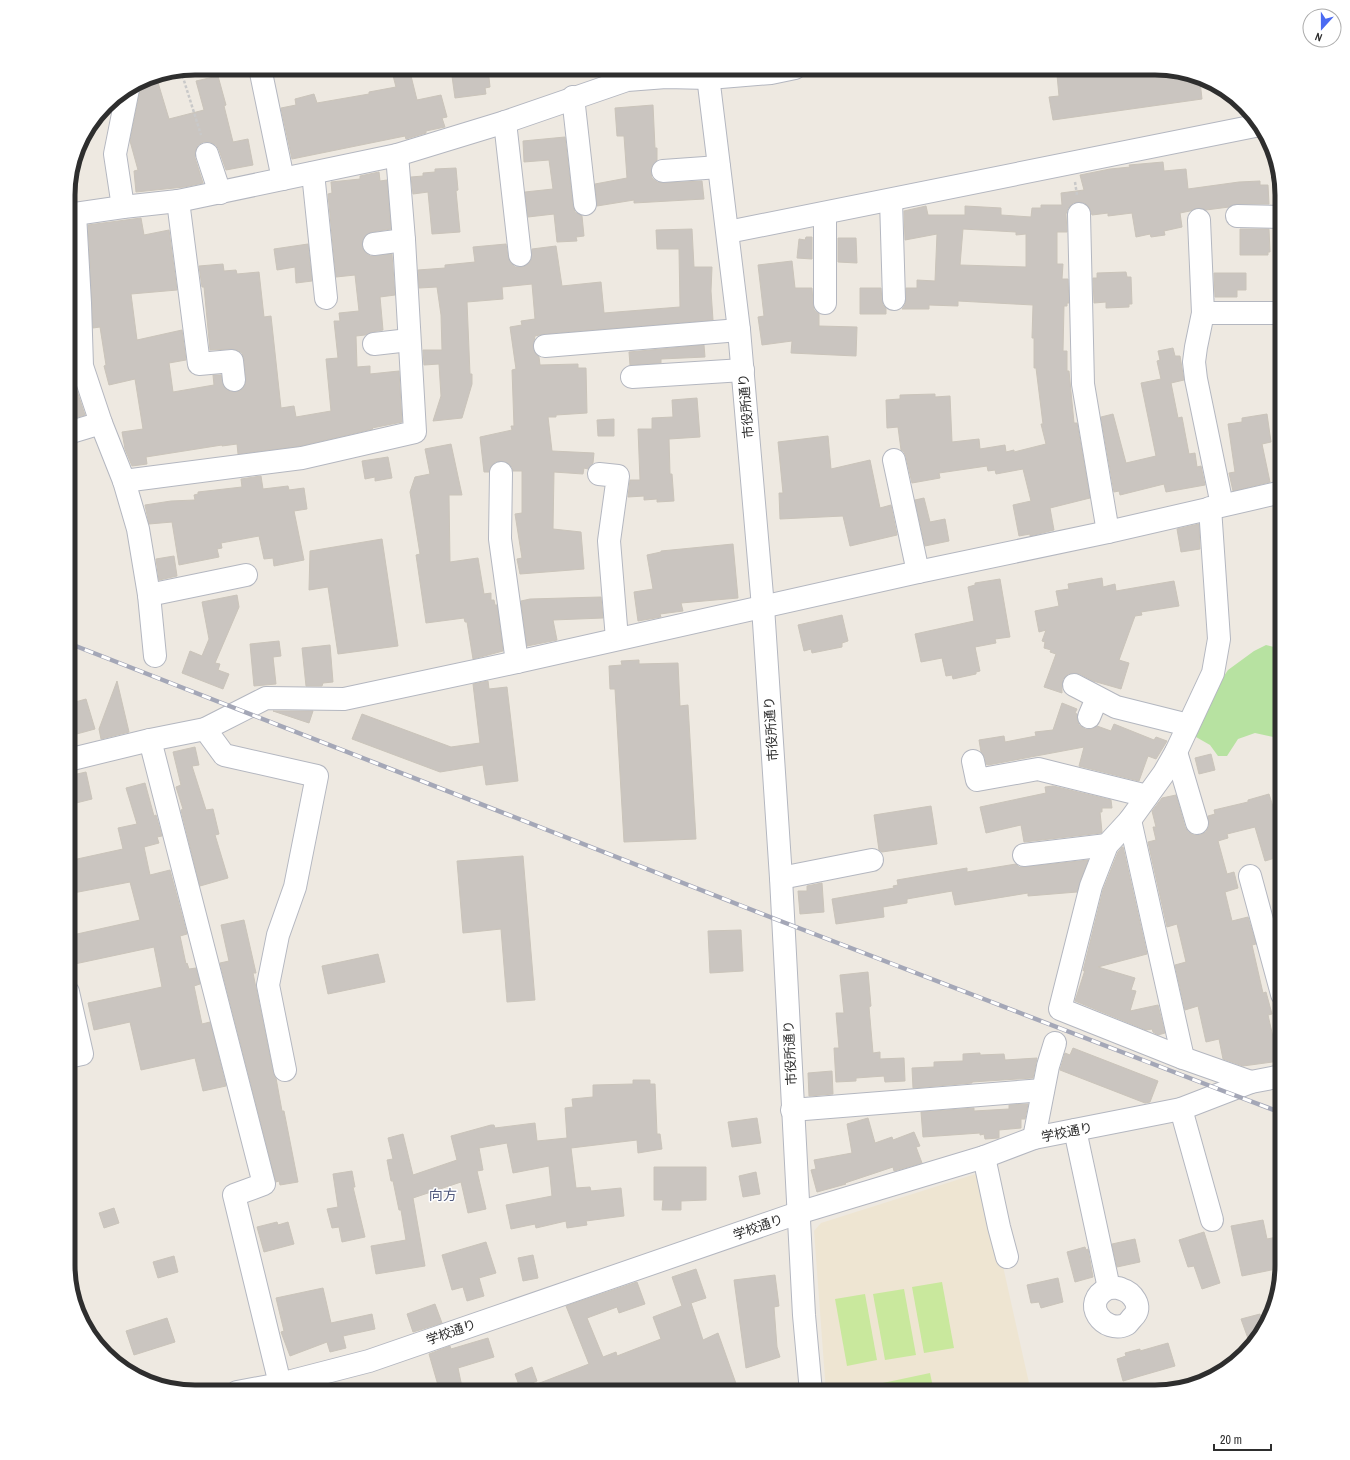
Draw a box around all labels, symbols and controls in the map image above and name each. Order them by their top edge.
north arrow [1302,8,1342,48]
text: N [1313,30,1324,45]
street label: 市役所通り [735,373,757,439]
street label: 市役所通り [760,696,782,762]
street label: 市役所通り [780,1020,800,1086]
street label: 学校通り [1040,1119,1094,1145]
district label: 向方 [429,1186,457,1204]
street label: 学校通り [731,1210,785,1244]
street label: 学校通り [424,1315,478,1349]
scale bar [1214,1426,1271,1452]
text: 20 m [1220,1432,1242,1448]

